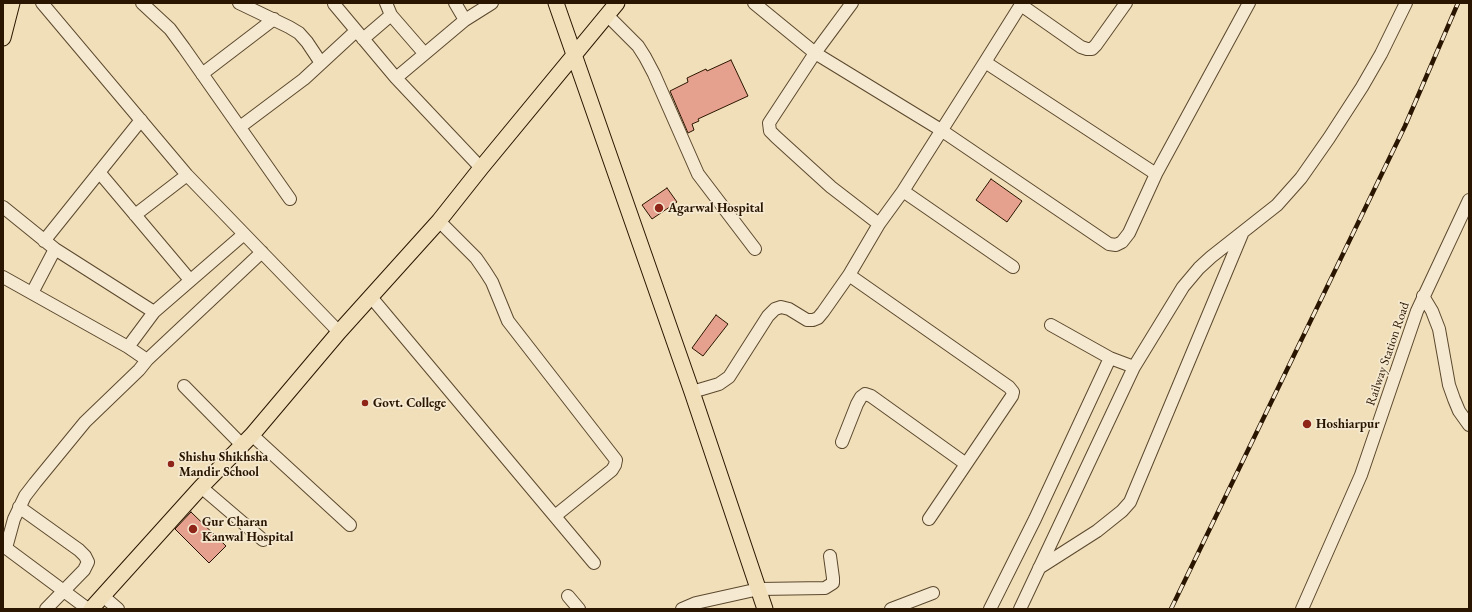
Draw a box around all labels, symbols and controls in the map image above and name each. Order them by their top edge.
place label: Agarwal Hospital [668,200,764,216]
marker: Agarwal Hospital [653,202,665,214]
street label: Railway Station Road [1363,300,1413,408]
place label: Govt. College [373,395,446,411]
marker: Govt. College [360,398,370,408]
place label: Hoshiarpur [1316,416,1380,432]
marker: Hoshiarpur [1301,418,1313,430]
place label: Shishu Shikhsha Mandir School [179,449,268,480]
marker: Shishu Shikhsha Mandir School [166,459,176,469]
place label: Gur Charan Kanwal Hospital [202,514,294,545]
marker: Gur Charan Kanwal Hospital [187,523,199,535]

